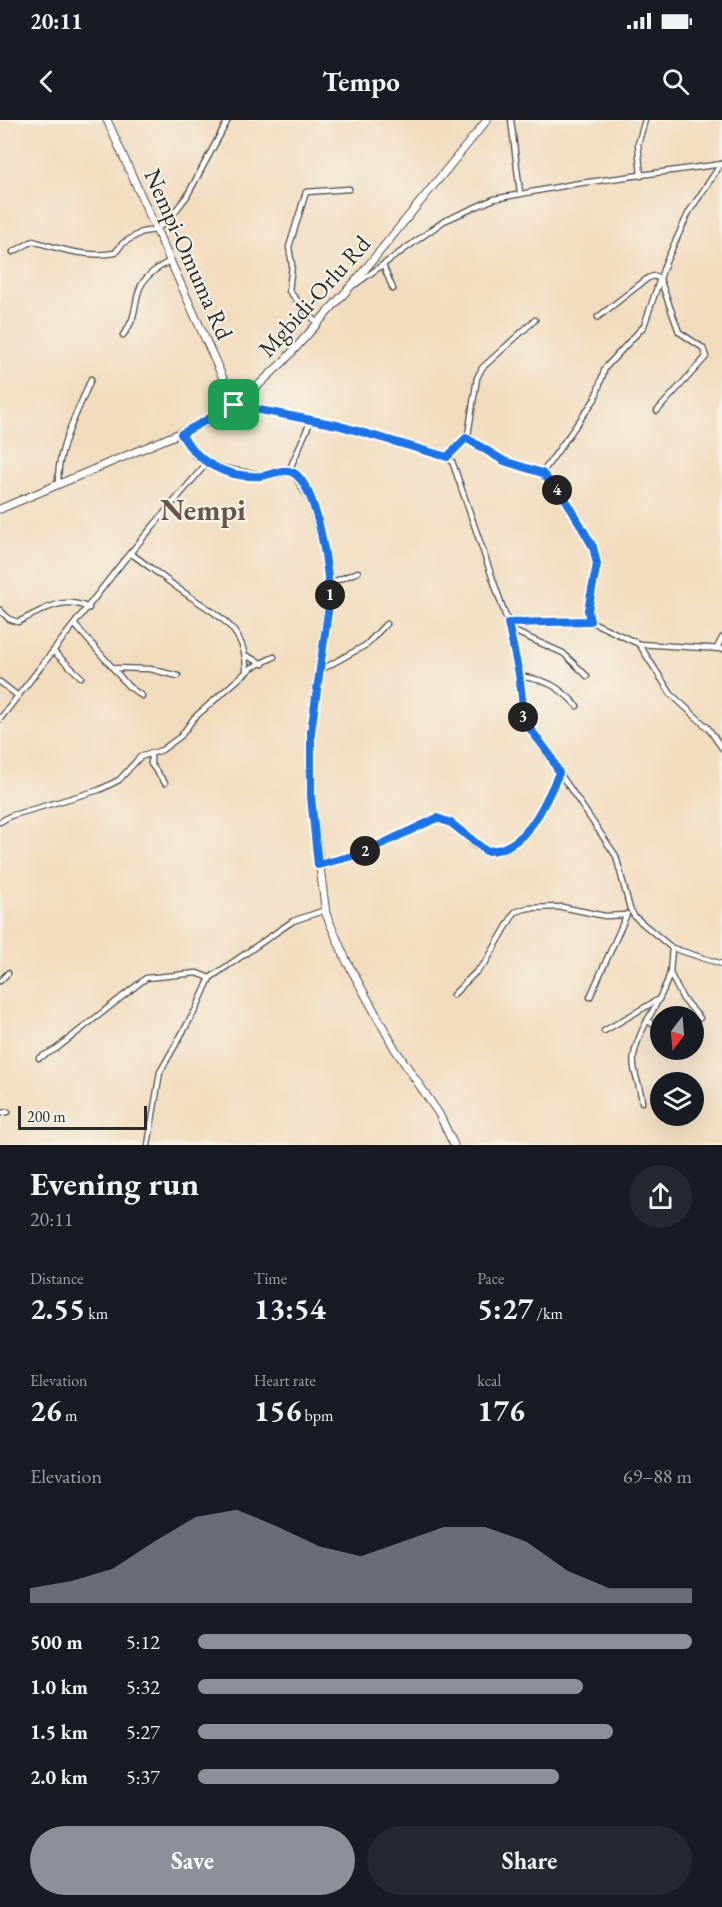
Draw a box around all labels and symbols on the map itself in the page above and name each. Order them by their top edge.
street label: Nempi-Omuma Rd [137,164,241,345]
street label: Mgbidi-Orlu Rd [251,228,378,363]
pin [208,379,259,430]
pin: 4 [542,475,572,505]
district label: Nempi [160,490,246,529]
pin: 1 [315,580,345,610]
pin: 3 [508,702,538,732]
pin: 2 [350,836,380,866]
north arrow [650,1006,704,1060]
scale bar [18,1103,147,1130]

